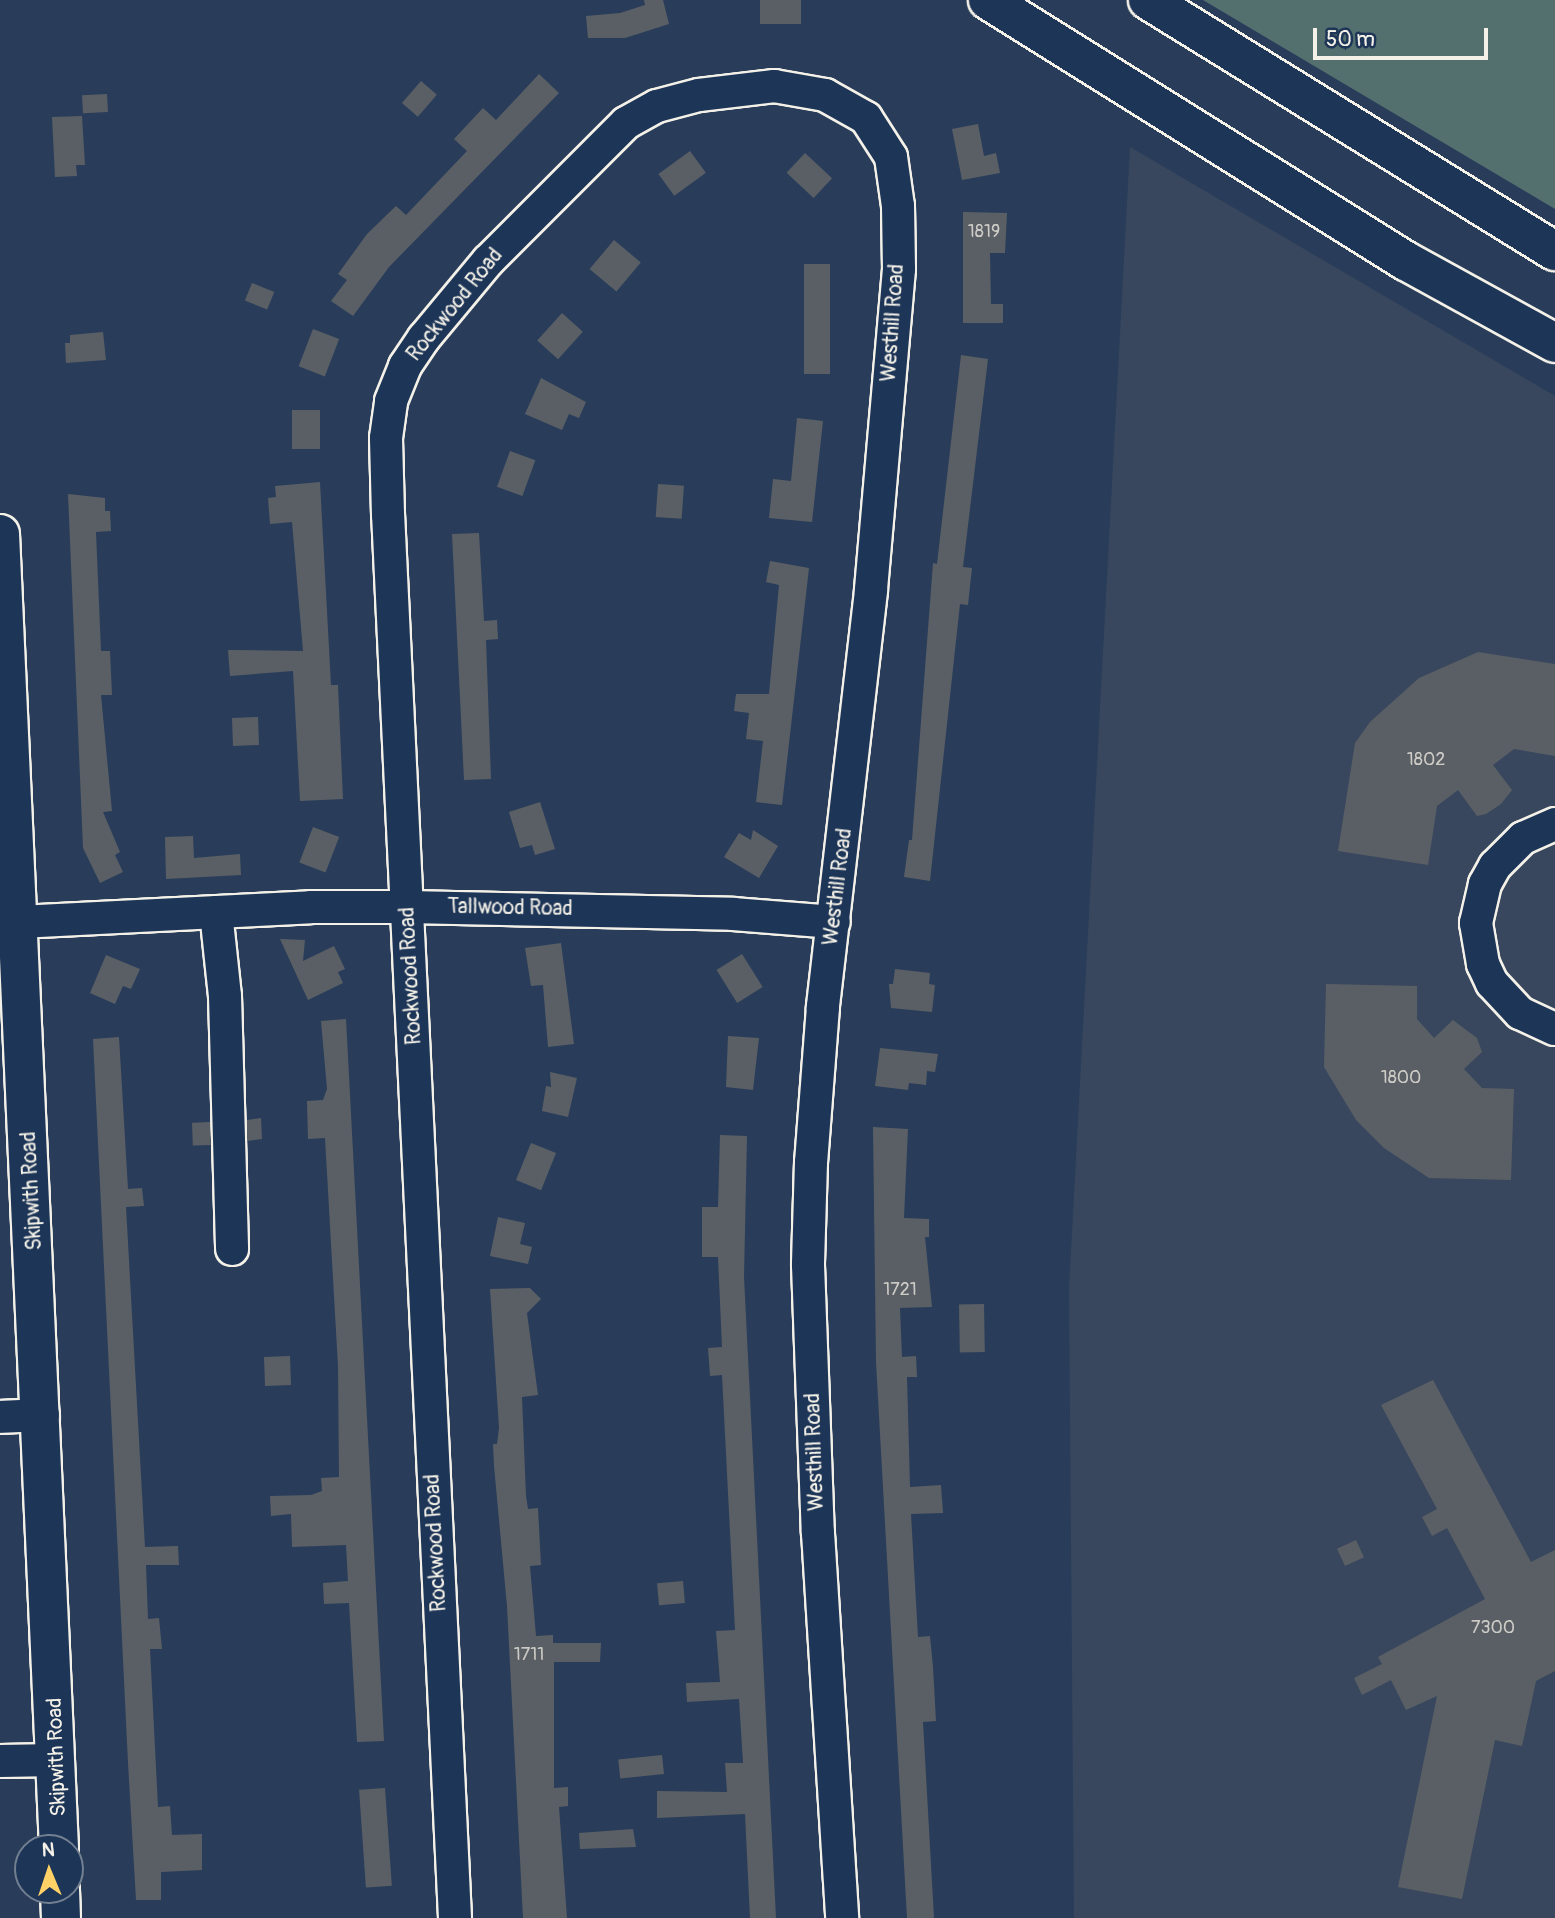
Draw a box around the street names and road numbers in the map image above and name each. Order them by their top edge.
street label: Rockwood Road [402,243,508,367]
street label: Westhill Road [876,263,910,383]
street label: Westhill Road [818,827,858,947]
street label: Tallwood Road [447,894,573,922]
street label: Rockwood Road [395,906,427,1046]
street label: Skipwith Road [16,1131,48,1251]
street label: Westhill Road [800,1393,830,1511]
street label: Rockwood Road [420,1473,452,1613]
street label: Skipwith Road [42,1697,72,1817]

